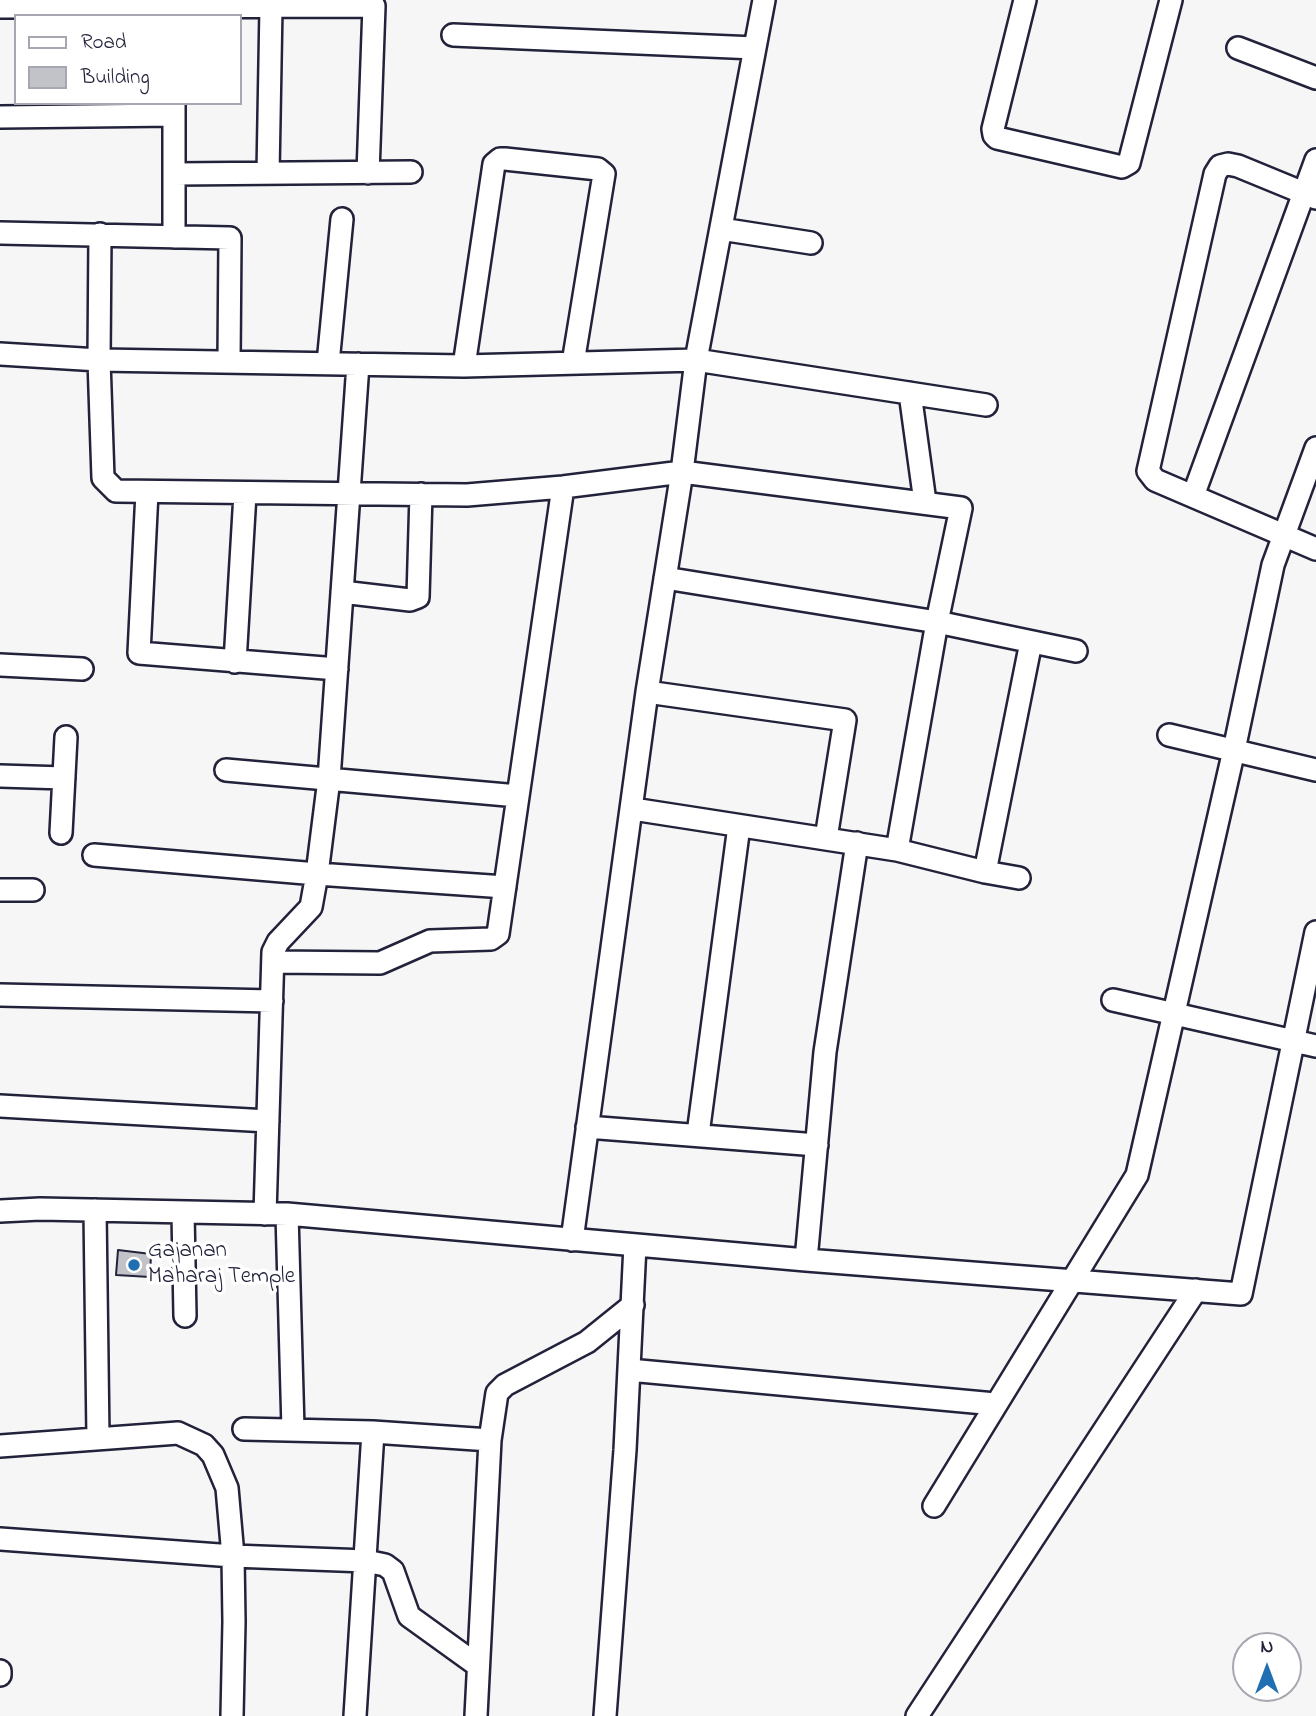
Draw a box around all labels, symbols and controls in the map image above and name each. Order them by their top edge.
legend [14,14,242,105]
text: Road [81,28,127,58]
text: Building [81,63,150,93]
place label: Gajanan Maharaj Temple [148,1238,295,1292]
marker: Gajanan Maharaj Temple [126,1257,142,1273]
north arrow [1232,1632,1302,1702]
text: N [1261,1634,1273,1661]

